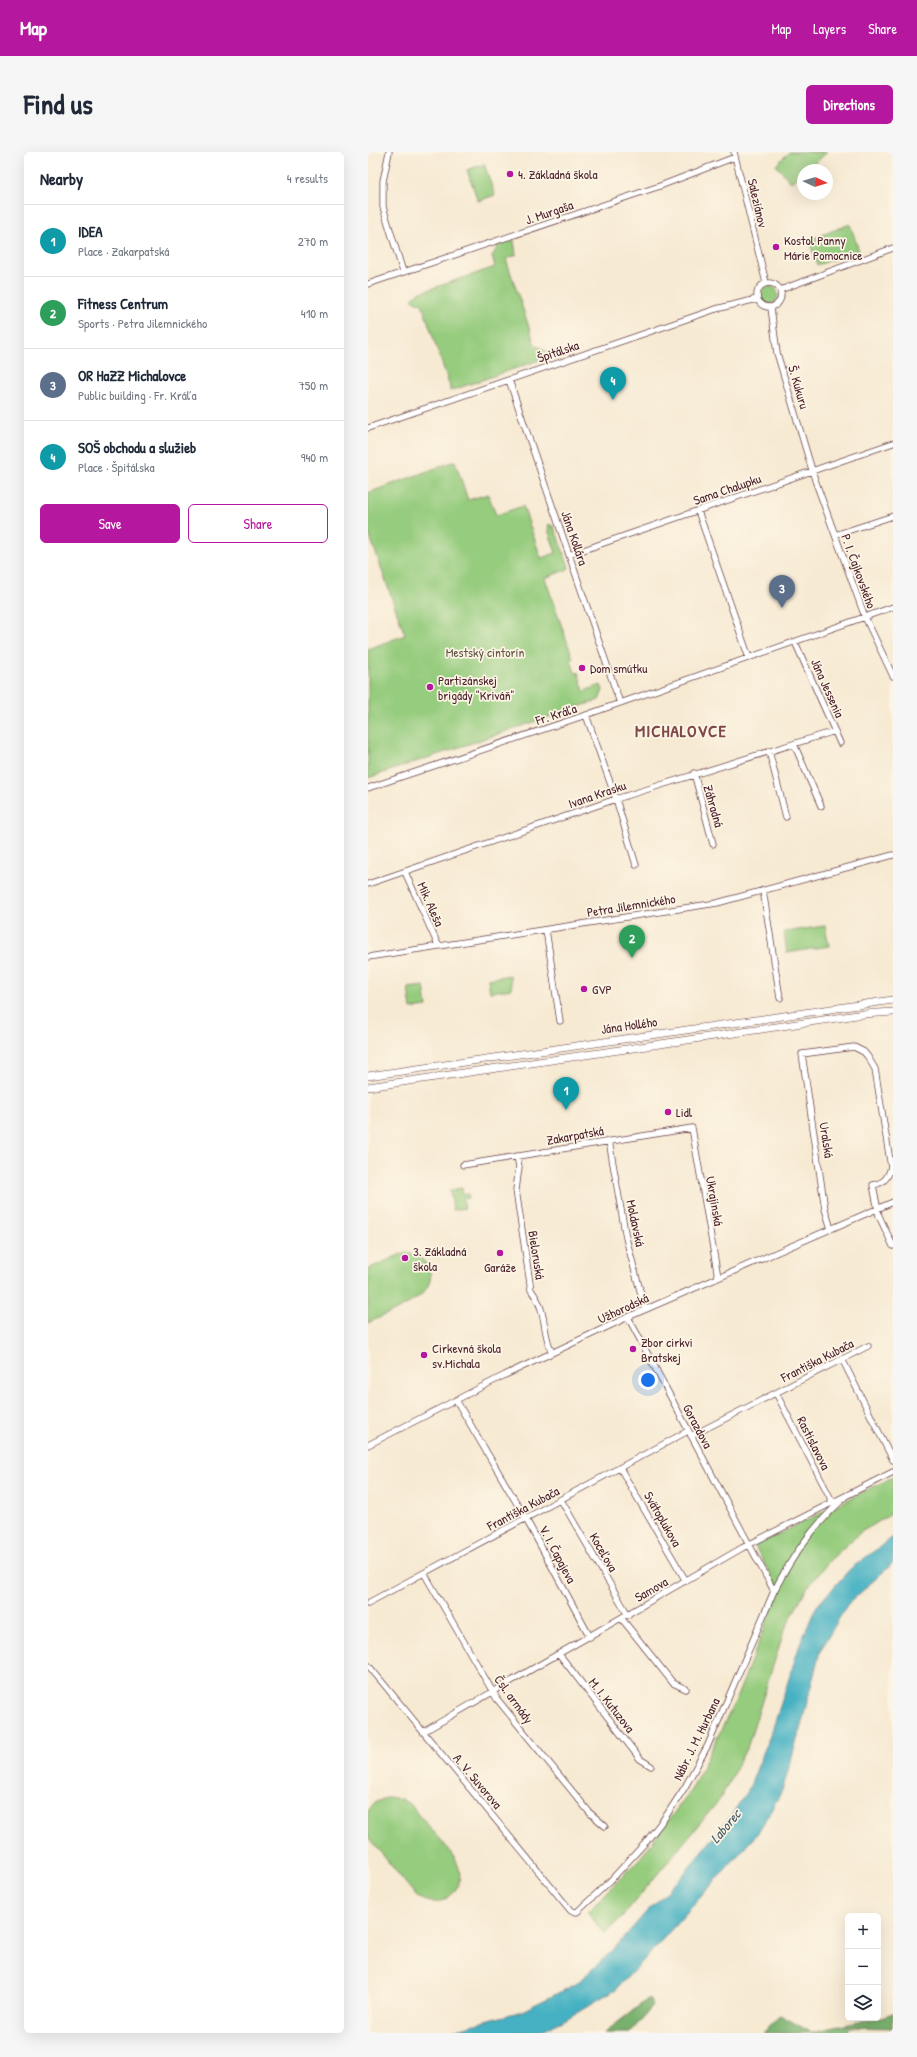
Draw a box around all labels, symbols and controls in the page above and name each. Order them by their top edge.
text: Map [20,15,47,41]
text: Map [771,19,791,38]
text: Layers [813,19,846,38]
text: Share [868,19,897,38]
text: Find us [24,85,93,123]
button: Directions [806,85,893,124]
north arrow [797,164,833,200]
place label: 4. Základná škola [518,165,598,183]
text: Nearby [40,167,83,190]
text: 4 results [287,169,328,187]
marker: 4. Základná škola [505,169,515,179]
street label: Saleziánov [744,177,773,230]
street label: J. Murgaša [523,195,575,229]
text: IDEA [78,221,103,242]
place label: Kostol Panny Márie Pomocnice [784,231,863,264]
text: 1 [51,232,55,250]
text: 270 m [298,232,328,250]
text: Place · Zakarpatská [78,242,169,260]
marker: Kostol Panny Márie Pomocnice [771,242,781,252]
text: Fitness Centrum [78,293,168,314]
text: 2 [50,304,56,322]
text: 410 m [301,304,328,322]
text: Sports · Petra Jilemnického [78,314,207,332]
street label: Špitálska [535,335,581,367]
street label: Š. Kukuru [784,363,814,411]
text: OR HaZZ Michalovce [78,365,186,386]
pin: 4 [600,367,626,400]
text: 3 [50,376,56,394]
text: 750 m [298,376,328,394]
text: Public building · Fr. Kráľa [78,386,197,404]
text: SOŠ obchodu a služieb [78,437,196,458]
text: 4 [51,448,55,466]
text: 940 m [301,448,328,466]
text: Place · Špitálska [78,458,155,476]
street label: Sama Chalupku [691,469,763,509]
button: Save [40,504,180,543]
button: Share [188,504,328,543]
street label: Jána Kollára [557,508,593,568]
street label: P. I. Čajkovského [837,531,881,611]
pin: 3 [769,575,795,608]
park label: Mestský cintorín [446,643,524,661]
street label: Jána Jessenia [807,656,849,720]
place label: Dom smútku [590,659,647,677]
marker: Dom smútku [577,663,587,673]
place label: Partizánskej brigády "Kriváň" [438,671,515,704]
marker: Partizánskej brigády "Kriváň" [425,682,435,692]
street label: Fr. Kráľa [532,699,579,729]
district label: MICHALOVCE [635,719,727,742]
street label: Ivana Krasku [566,776,628,812]
street label: Záhradná [699,783,729,829]
street label: Mik. Aleša [413,879,449,929]
street label: Petra Jilemnického [585,889,677,921]
pin: 2 [619,925,645,958]
place label: GVP [592,980,612,998]
marker: GVP [579,984,589,994]
street label: Jána Hollého [600,1012,658,1038]
pin: 1 [553,1077,579,1110]
place label: Lidl [676,1103,693,1121]
marker: Lidl [663,1107,673,1117]
street label: Zakarpatská [545,1121,605,1149]
street label: Uralská [815,1121,839,1159]
street label: Ukrajinská [702,1175,728,1227]
street label: Moldavská [622,1198,650,1248]
street label: Bieloruská [524,1229,550,1281]
place label: 3. Základná škola [413,1242,466,1275]
marker: Garáže [495,1248,505,1258]
marker: 3. Základná škola [400,1253,410,1263]
place label: Garáže [484,1258,516,1276]
street label: Užhorodská [595,1288,651,1328]
place label: Zbor cirkvi Bratskej [641,1333,693,1366]
street label: Františka Kubača [777,1334,856,1386]
place label: Cirkevná škola sv.Michala [432,1339,501,1372]
marker: Zbor cirkvi Bratskej [628,1344,638,1354]
marker: Cirkevná škola sv.Michala [419,1350,429,1360]
your location [638,1370,658,1390]
street label: Gorazdova [679,1401,717,1451]
street label: Rastislavova [793,1413,835,1473]
street label: Františka Kubača [483,1481,562,1535]
street label: Svätoplukova [640,1488,686,1550]
street label: V. I. Čapajeva [535,1522,581,1586]
street label: Koceľova [586,1529,622,1575]
street label: Samova [631,1572,671,1606]
street label: Čsl. armády [490,1671,538,1727]
street label: M. I. Kutuzova [585,1674,639,1736]
street label: Nábr. J. M. Hurbana [668,1695,724,1783]
street label: A. V. Suvorova [449,1749,507,1813]
water label: Laborec [705,1804,746,1847]
map controls [845,1913,881,2021]
button: + [845,1913,881,1949]
button: − [845,1949,881,1985]
button: layers [845,1985,881,2021]

